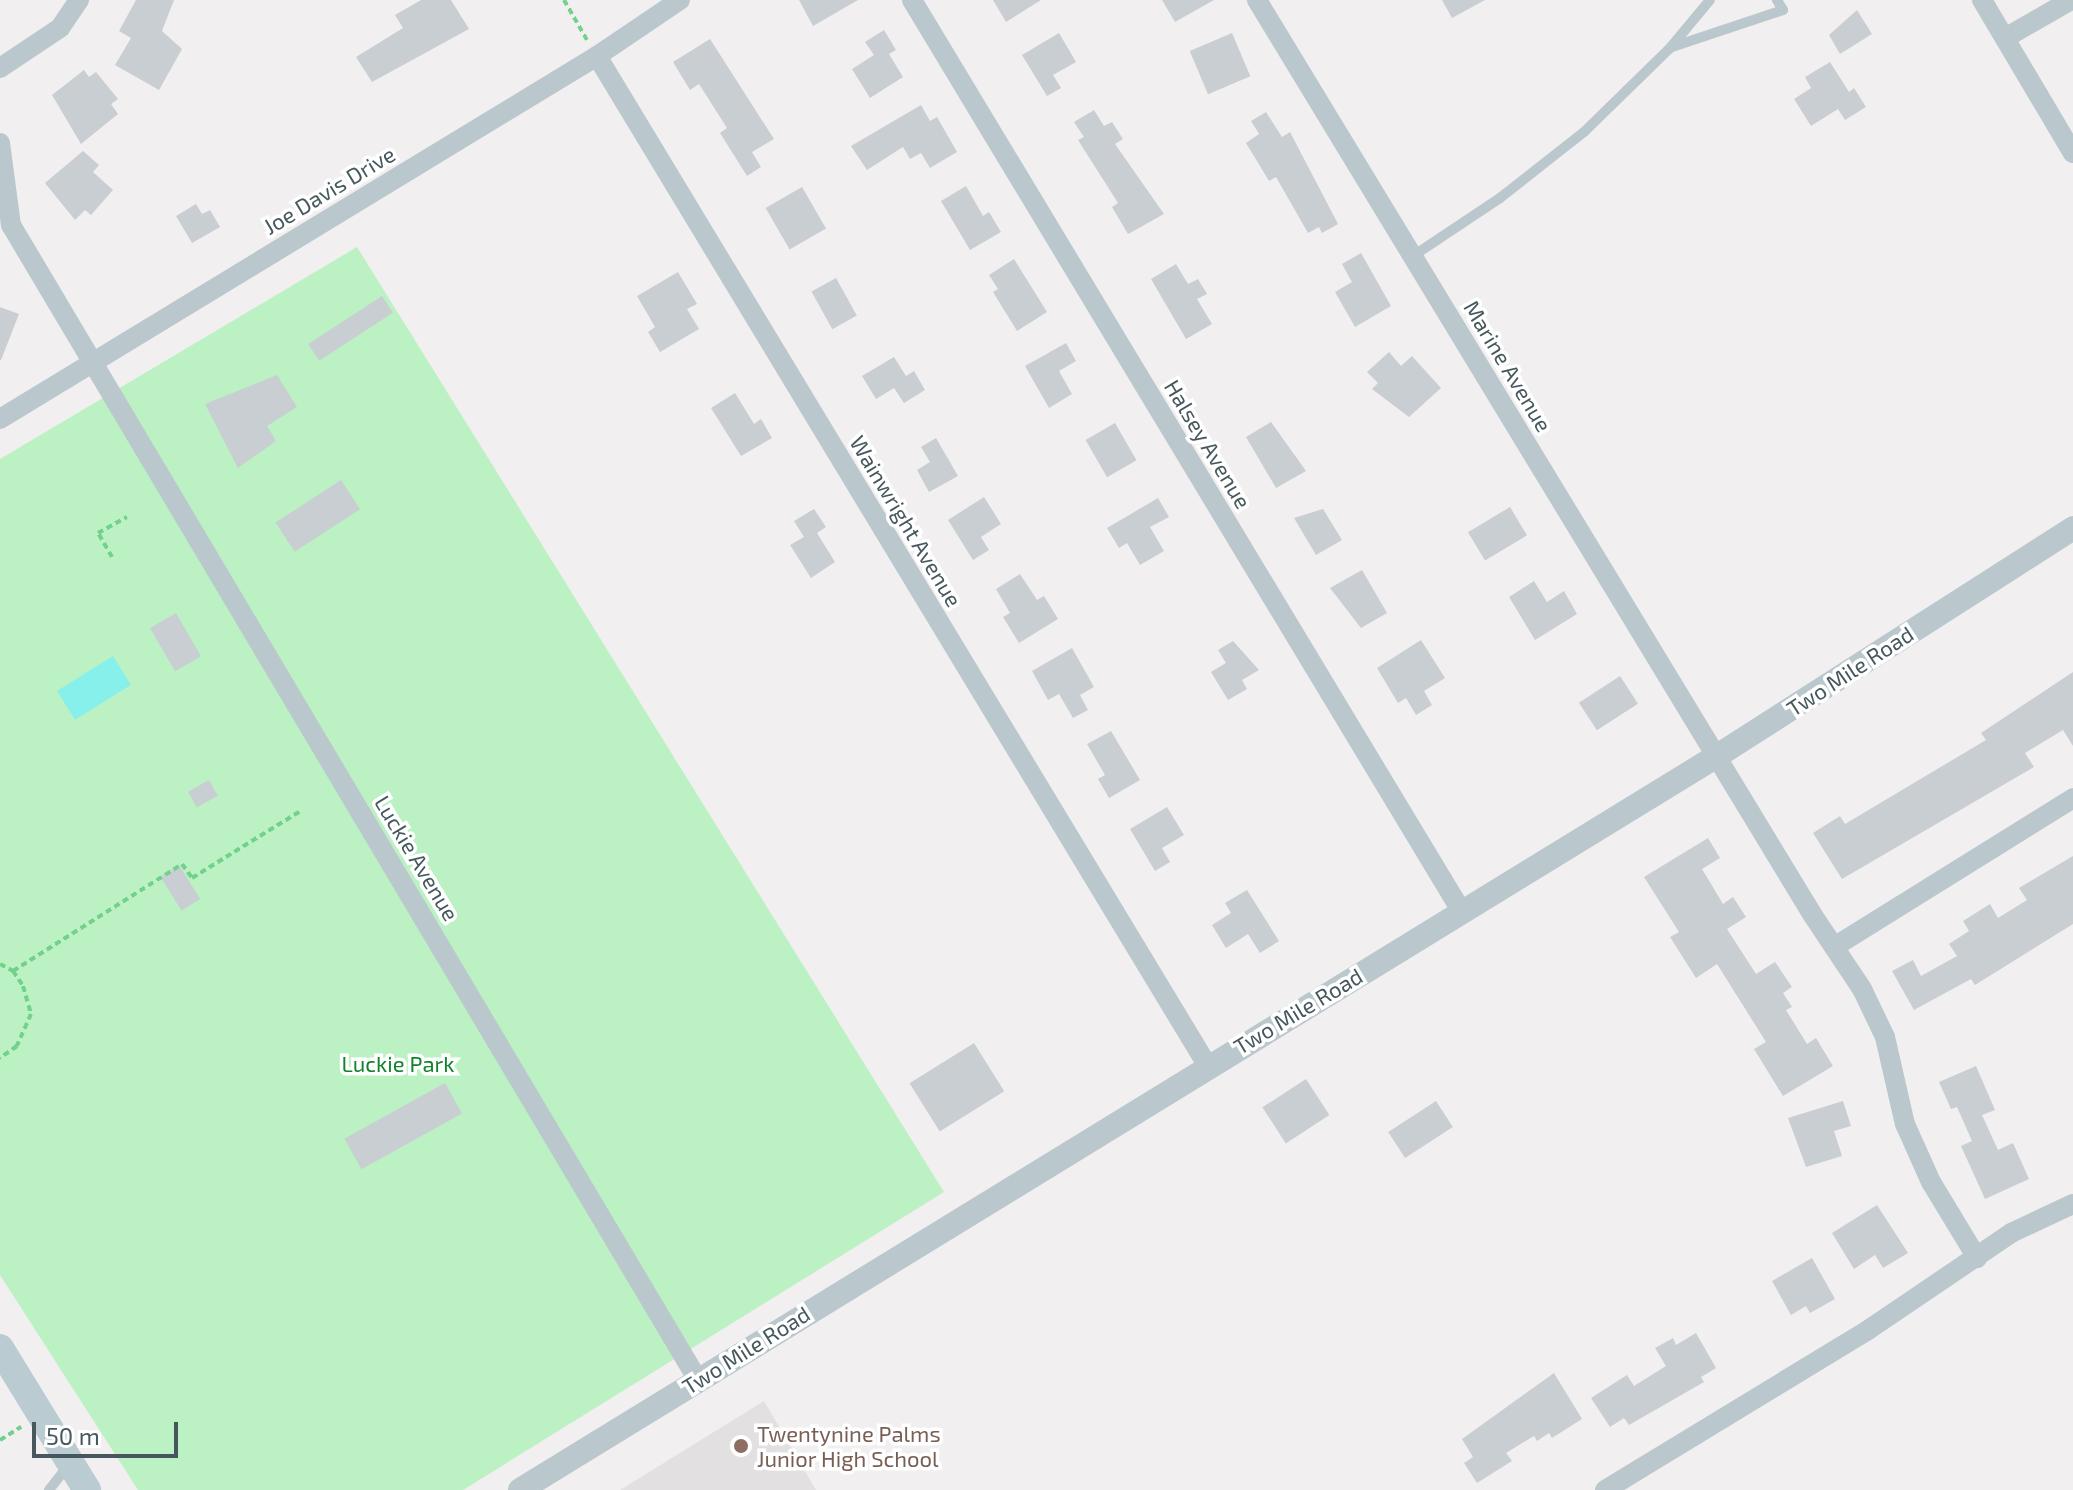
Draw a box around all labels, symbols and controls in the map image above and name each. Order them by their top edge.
street label: Joe Davis Drive [258,140,400,240]
street label: Marine Avenue [1458,295,1558,437]
street label: Halsey Avenue [1159,374,1257,514]
street label: Wainwright Avenue [844,430,968,612]
street label: Two Mile Road [1782,620,1918,722]
street label: Luckie Avenue [369,790,465,926]
street label: Two Mile Road [1229,962,1367,1060]
park label: Luckie Park [342,1051,454,1077]
street label: Two Mile Road [677,1300,815,1400]
scale bar [36,1406,182,1456]
place label: Twentynine Palms Junior High School [757,1420,941,1472]
text: 50 m [46,1421,100,1450]
marker: Twentynine Palms Junior High School [732,1437,750,1455]

